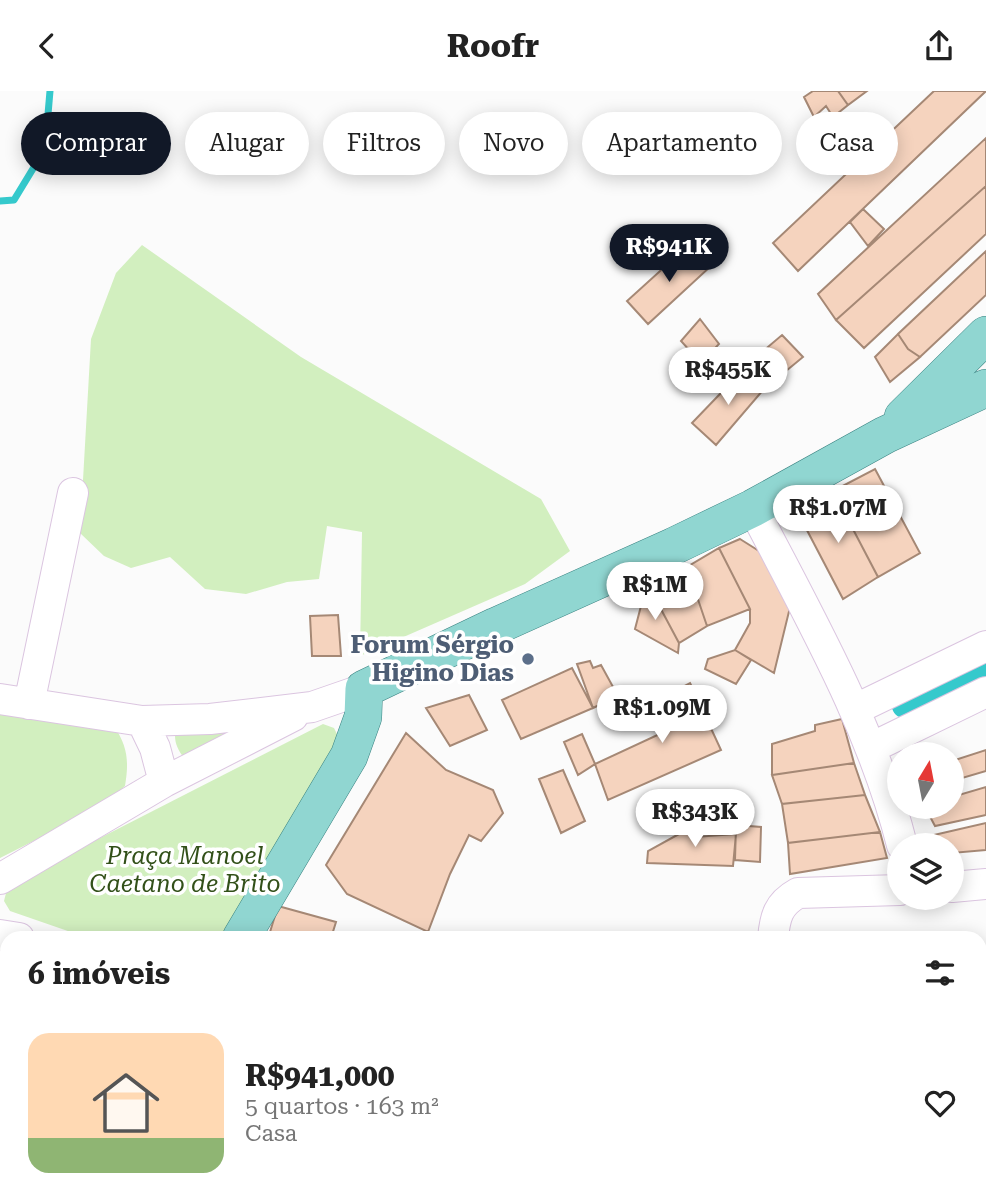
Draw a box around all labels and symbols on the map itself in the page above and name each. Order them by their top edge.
pin: R$941K [612,225,726,284]
pin: R$455K [671,347,785,407]
pin: R$1.07M [773,485,903,545]
pin: R$1M [614,563,696,622]
place label: Forum Sérgio Higino Dias [350,631,514,687]
marker: Forum Sérgio Higino Dias [520,651,536,667]
pin: R$1.09M [597,685,727,745]
north arrow [887,742,964,819]
pin: R$343K [638,789,752,849]
park label: Praça Manoel Caetano de Brito [90,842,280,898]

